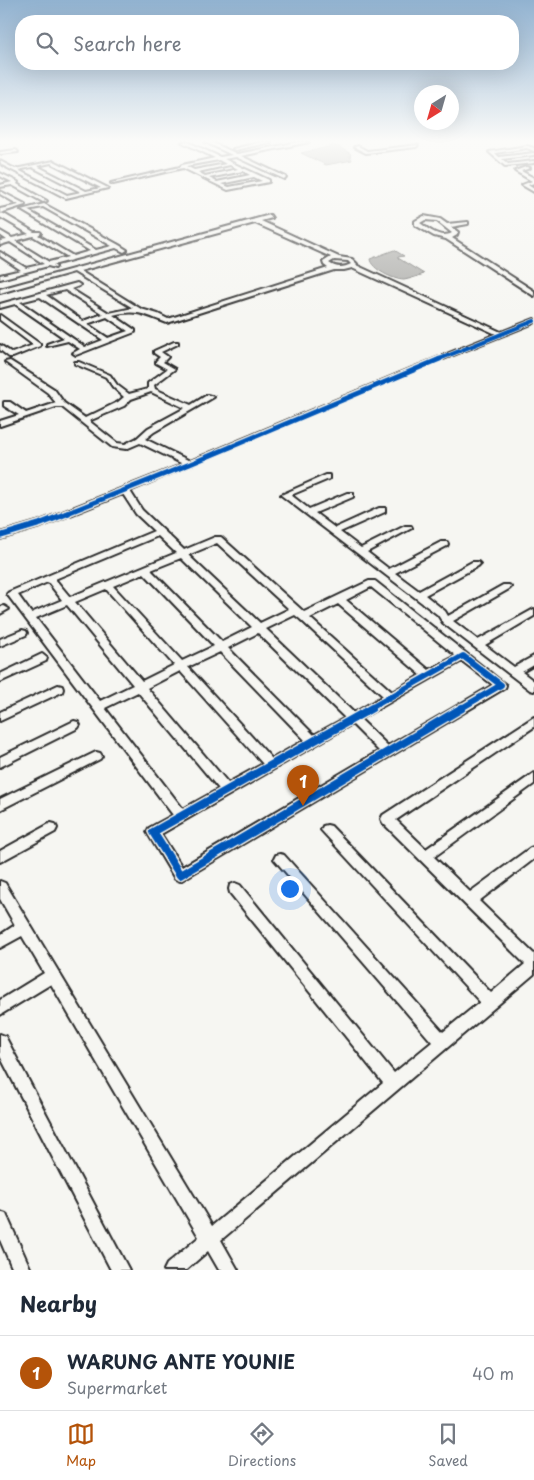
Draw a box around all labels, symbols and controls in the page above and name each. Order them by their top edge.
search box [15,15,519,70]
icon: search [33,29,61,57]
text: Search here [73,29,182,57]
north arrow [414,85,459,130]
pin: 1 [287,765,319,806]
your location [277,876,303,902]
text: Nearby [20,1287,97,1319]
text: WARUNG ANTE YOUNIE [67,1347,295,1375]
text: 1 [32,1361,40,1385]
text: 40 m [472,1361,514,1385]
text: Supermarket [67,1375,167,1399]
tab: Map [66,1420,96,1471]
tab: Directions [228,1420,296,1471]
tab: Saved [428,1420,468,1471]

